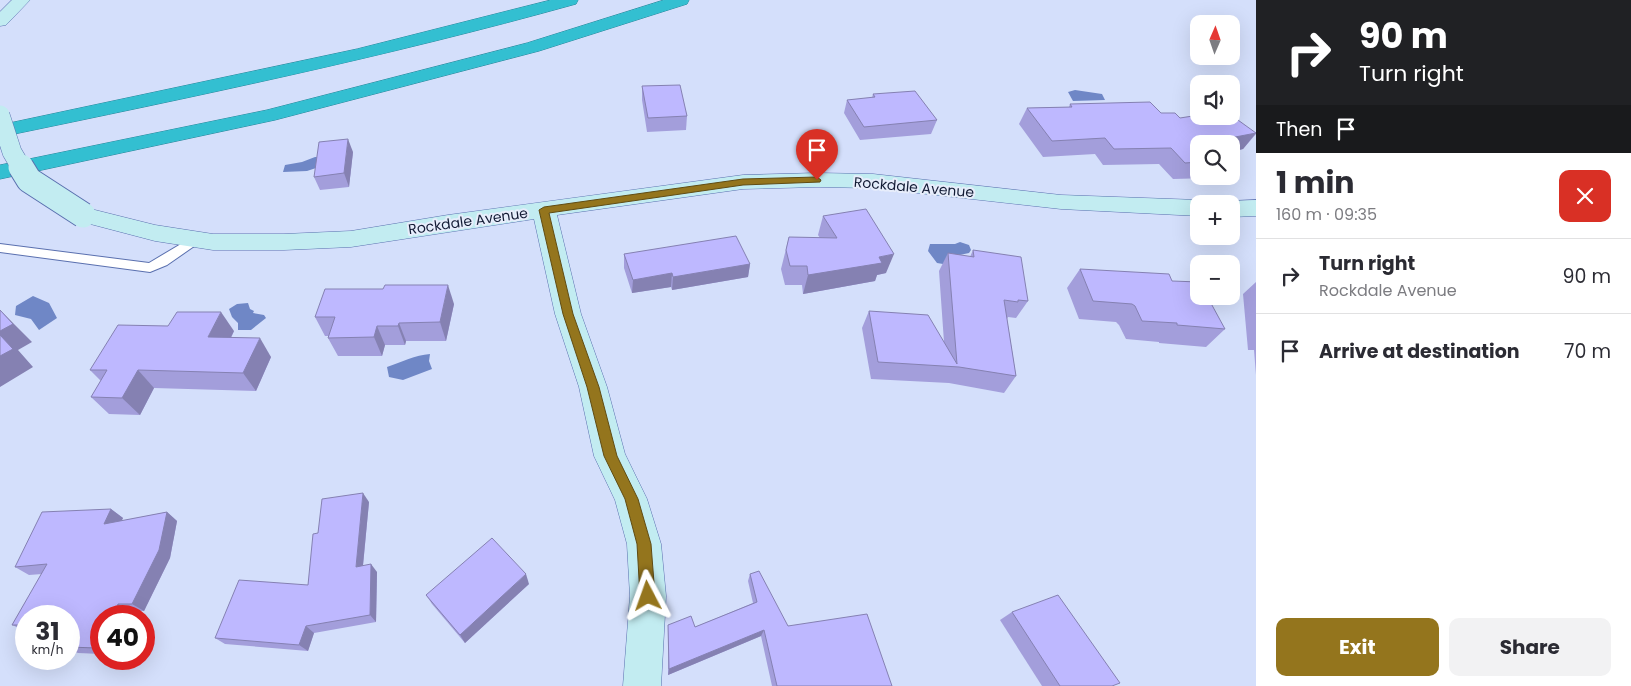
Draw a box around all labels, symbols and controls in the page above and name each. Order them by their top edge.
text: 90 m [1359,11,1448,60]
north arrow [1190,15,1240,65]
map controls [1190,15,1240,305]
icon: right [1276,20,1341,85]
text: Turn right [1359,58,1464,89]
button: sound [1190,75,1240,125]
icon: arrive [1332,115,1360,143]
text: Then [1276,116,1322,143]
pin [796,129,838,180]
button: search [1190,135,1240,185]
icon: arrive [803,136,831,164]
text: 1 min [1276,161,1354,204]
button: close [1559,170,1611,222]
street label: Rockdale Avenue [853,172,975,202]
button: + [1190,195,1240,245]
street label: Rockdale Avenue [407,203,529,239]
text: 160 m · 09:35 [1276,203,1377,226]
text: Turn right [1319,250,1415,277]
button: − [1190,255,1240,305]
icon: right [1276,262,1304,290]
text: 90 m [1562,263,1611,290]
text: Rockdale Avenue [1319,279,1457,302]
icon: arrive [1276,337,1304,365]
text: Arrive at destination [1319,338,1520,365]
text: 70 m [1564,338,1611,365]
position arrow [621,569,673,621]
speed limit sign: 40 [90,605,155,670]
text: 31 [35,614,60,649]
button: Exit [1276,618,1439,676]
button: Share [1449,618,1611,676]
text: km/h [32,641,63,658]

